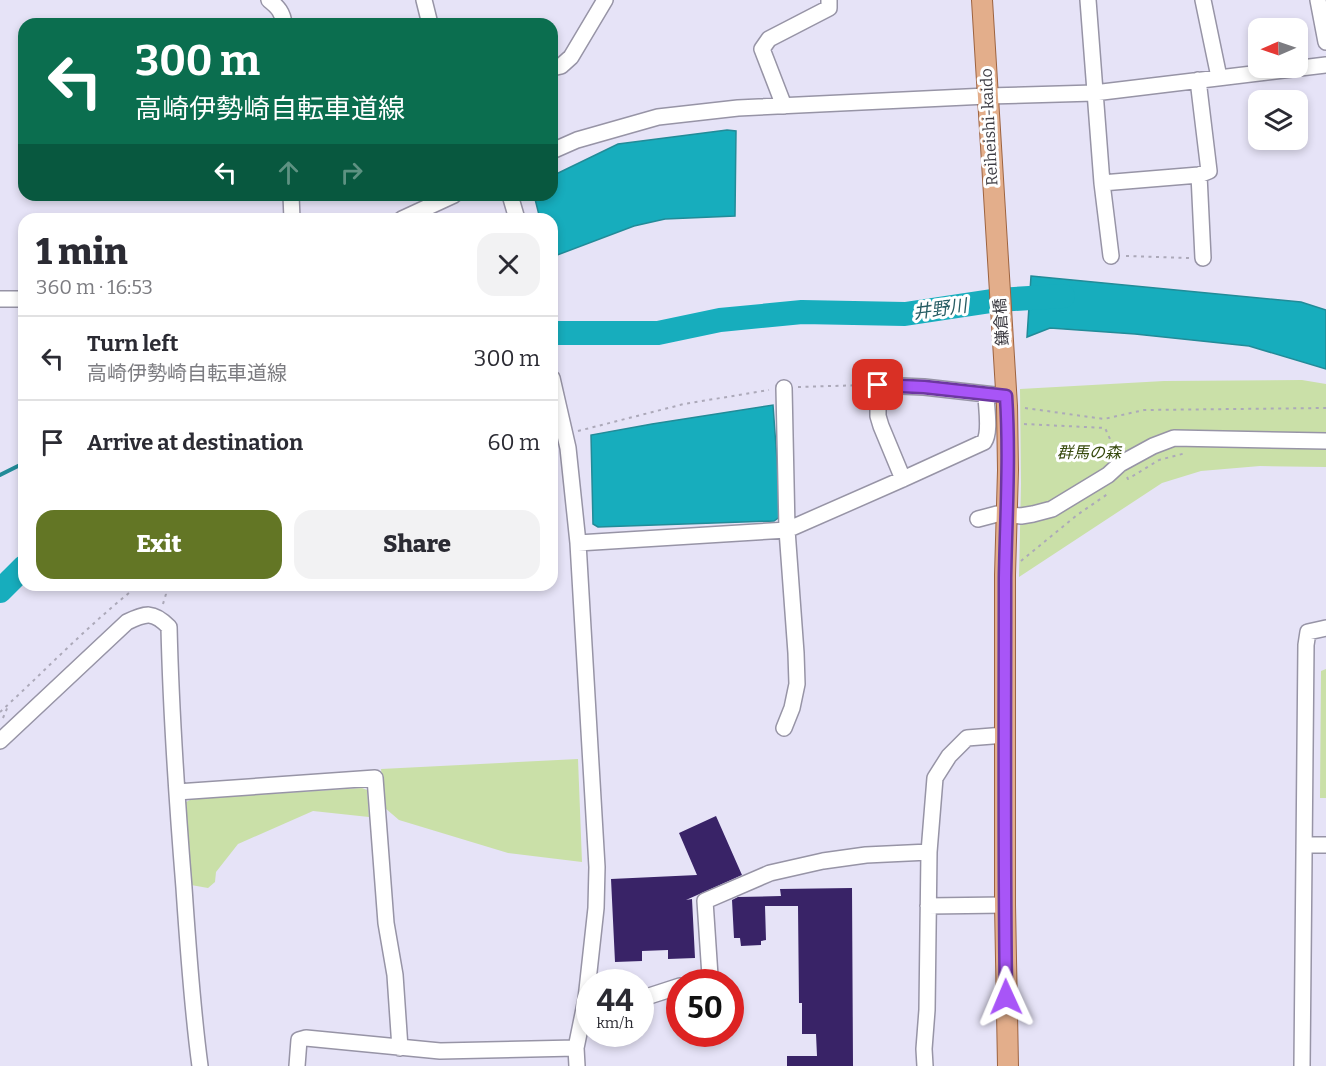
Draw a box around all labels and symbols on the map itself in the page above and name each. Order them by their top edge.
north arrow [1248,18,1308,78]
street label: Reiheishi-kaido [976,68,1002,186]
water label: 井野川 [912,294,970,324]
street label: 鎌倉橋 [990,297,1012,347]
pin [852,359,903,410]
park label: 群馬の森 [1057,443,1123,462]
position arrow [974,965,1038,1029]
speed limit sign: 50 [666,969,744,1047]

